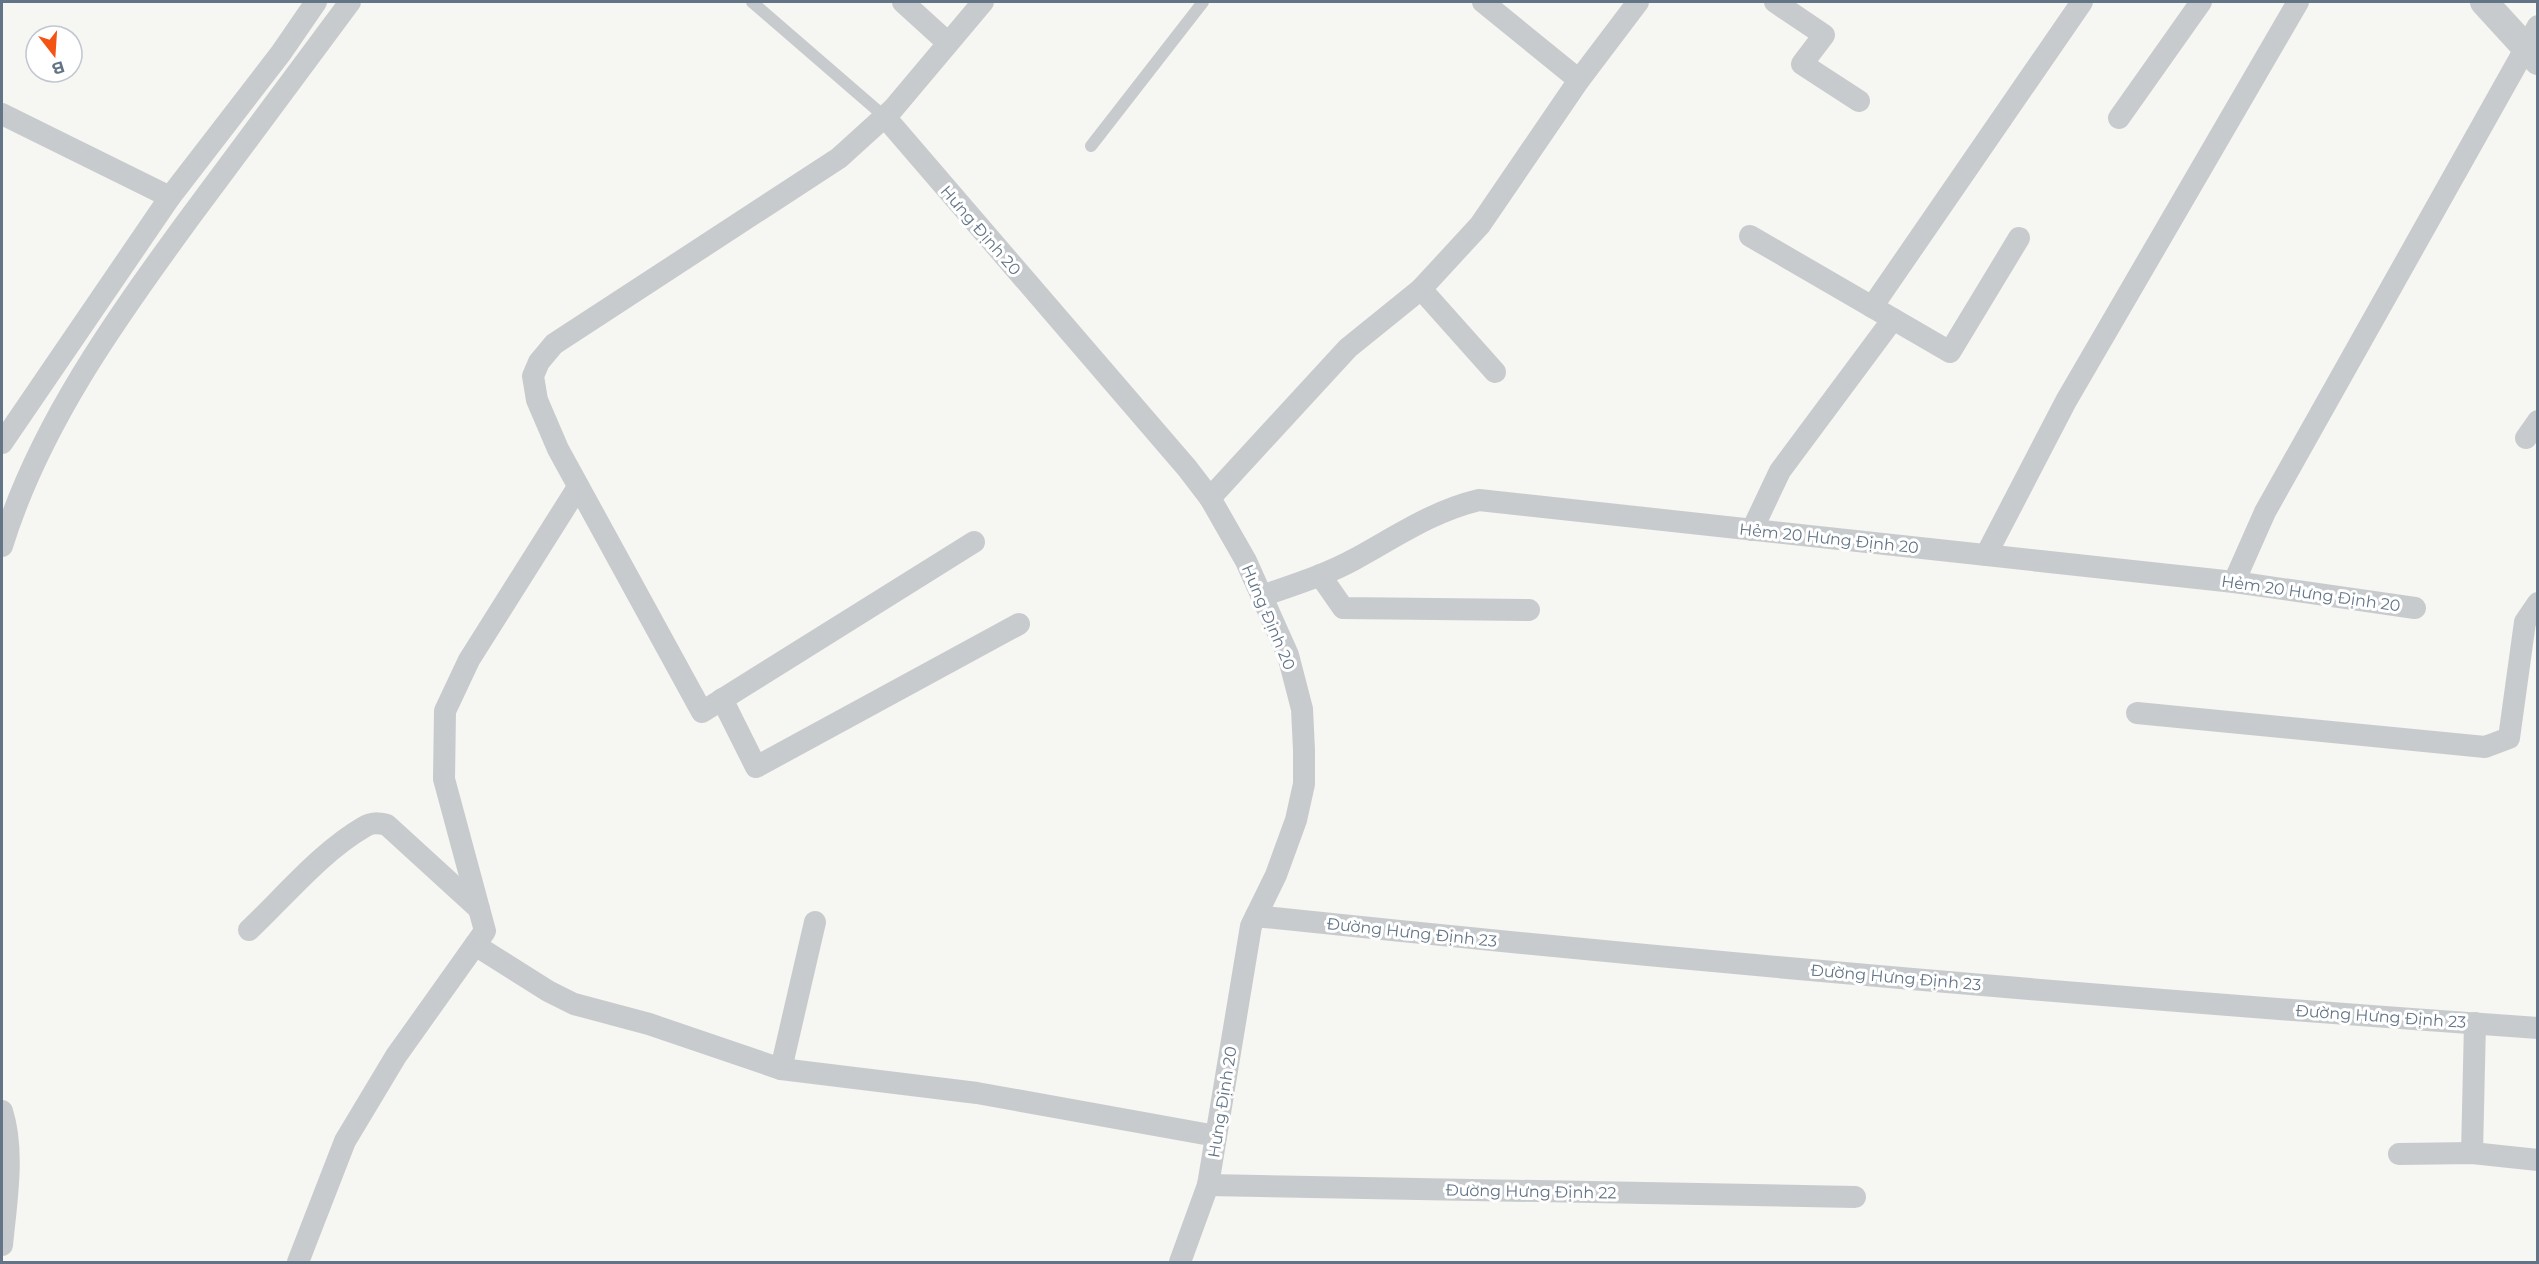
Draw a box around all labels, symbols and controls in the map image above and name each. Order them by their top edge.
north arrow [24,24,84,84]
text: B [50,57,67,79]
street label: Hưng Định 20 [936,182,1025,279]
street label: Hẻm 20 Hưng Định 20 [1738,520,1920,557]
street label: Hưng Định 20 [1238,562,1299,673]
street label: Hẻm 20 Hưng Định 20 [2220,572,2402,615]
street label: Đường Hưng Định 23 [1326,914,1498,951]
street label: Đường Hưng Định 23 [1810,961,1982,994]
street label: Đường Hưng Định 23 [2295,1001,2467,1032]
street label: Hưng Định 20 [1204,1045,1241,1159]
street label: Đường Hưng Định 22 [1445,1181,1617,1202]

